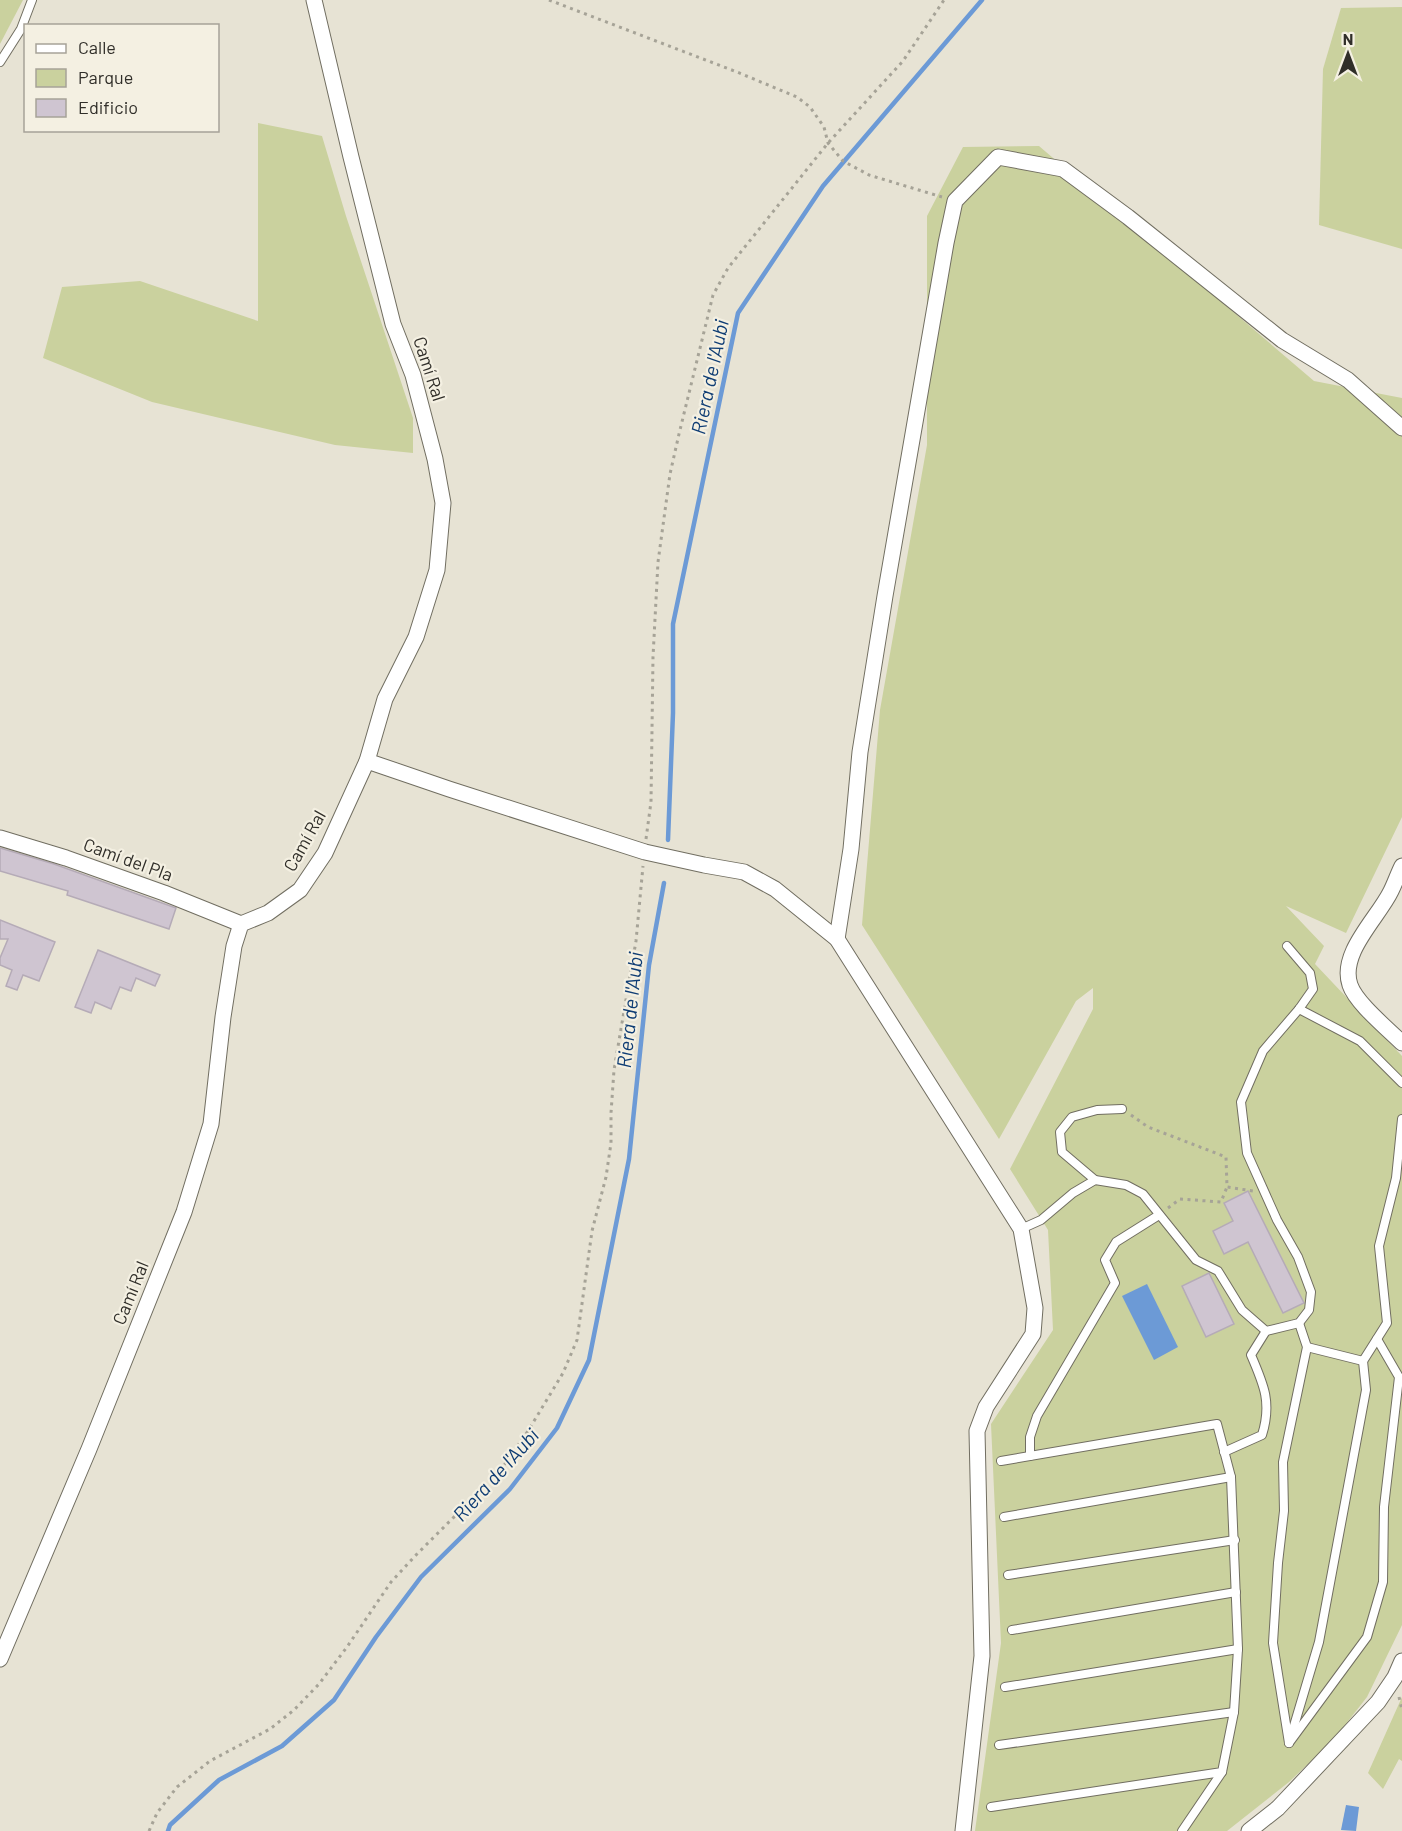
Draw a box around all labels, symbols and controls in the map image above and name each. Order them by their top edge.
legend [24,24,219,132]
north arrow [1318,24,1378,84]
text: N [1343,29,1353,48]
text: Calle [78,36,116,58]
text: Parque [78,66,133,88]
text: Edificio [78,96,138,118]
water label: Riera de l'Aubi [685,317,733,436]
street label: Camí Ral [409,334,451,404]
street label: Camí Ral [278,806,330,875]
street label: Camí del Pla [81,833,176,885]
water label: Riera de l'Aubi [611,951,647,1069]
street label: Camí Ral [107,1258,153,1328]
water label: Riera de l'Aubi [447,1423,543,1526]

